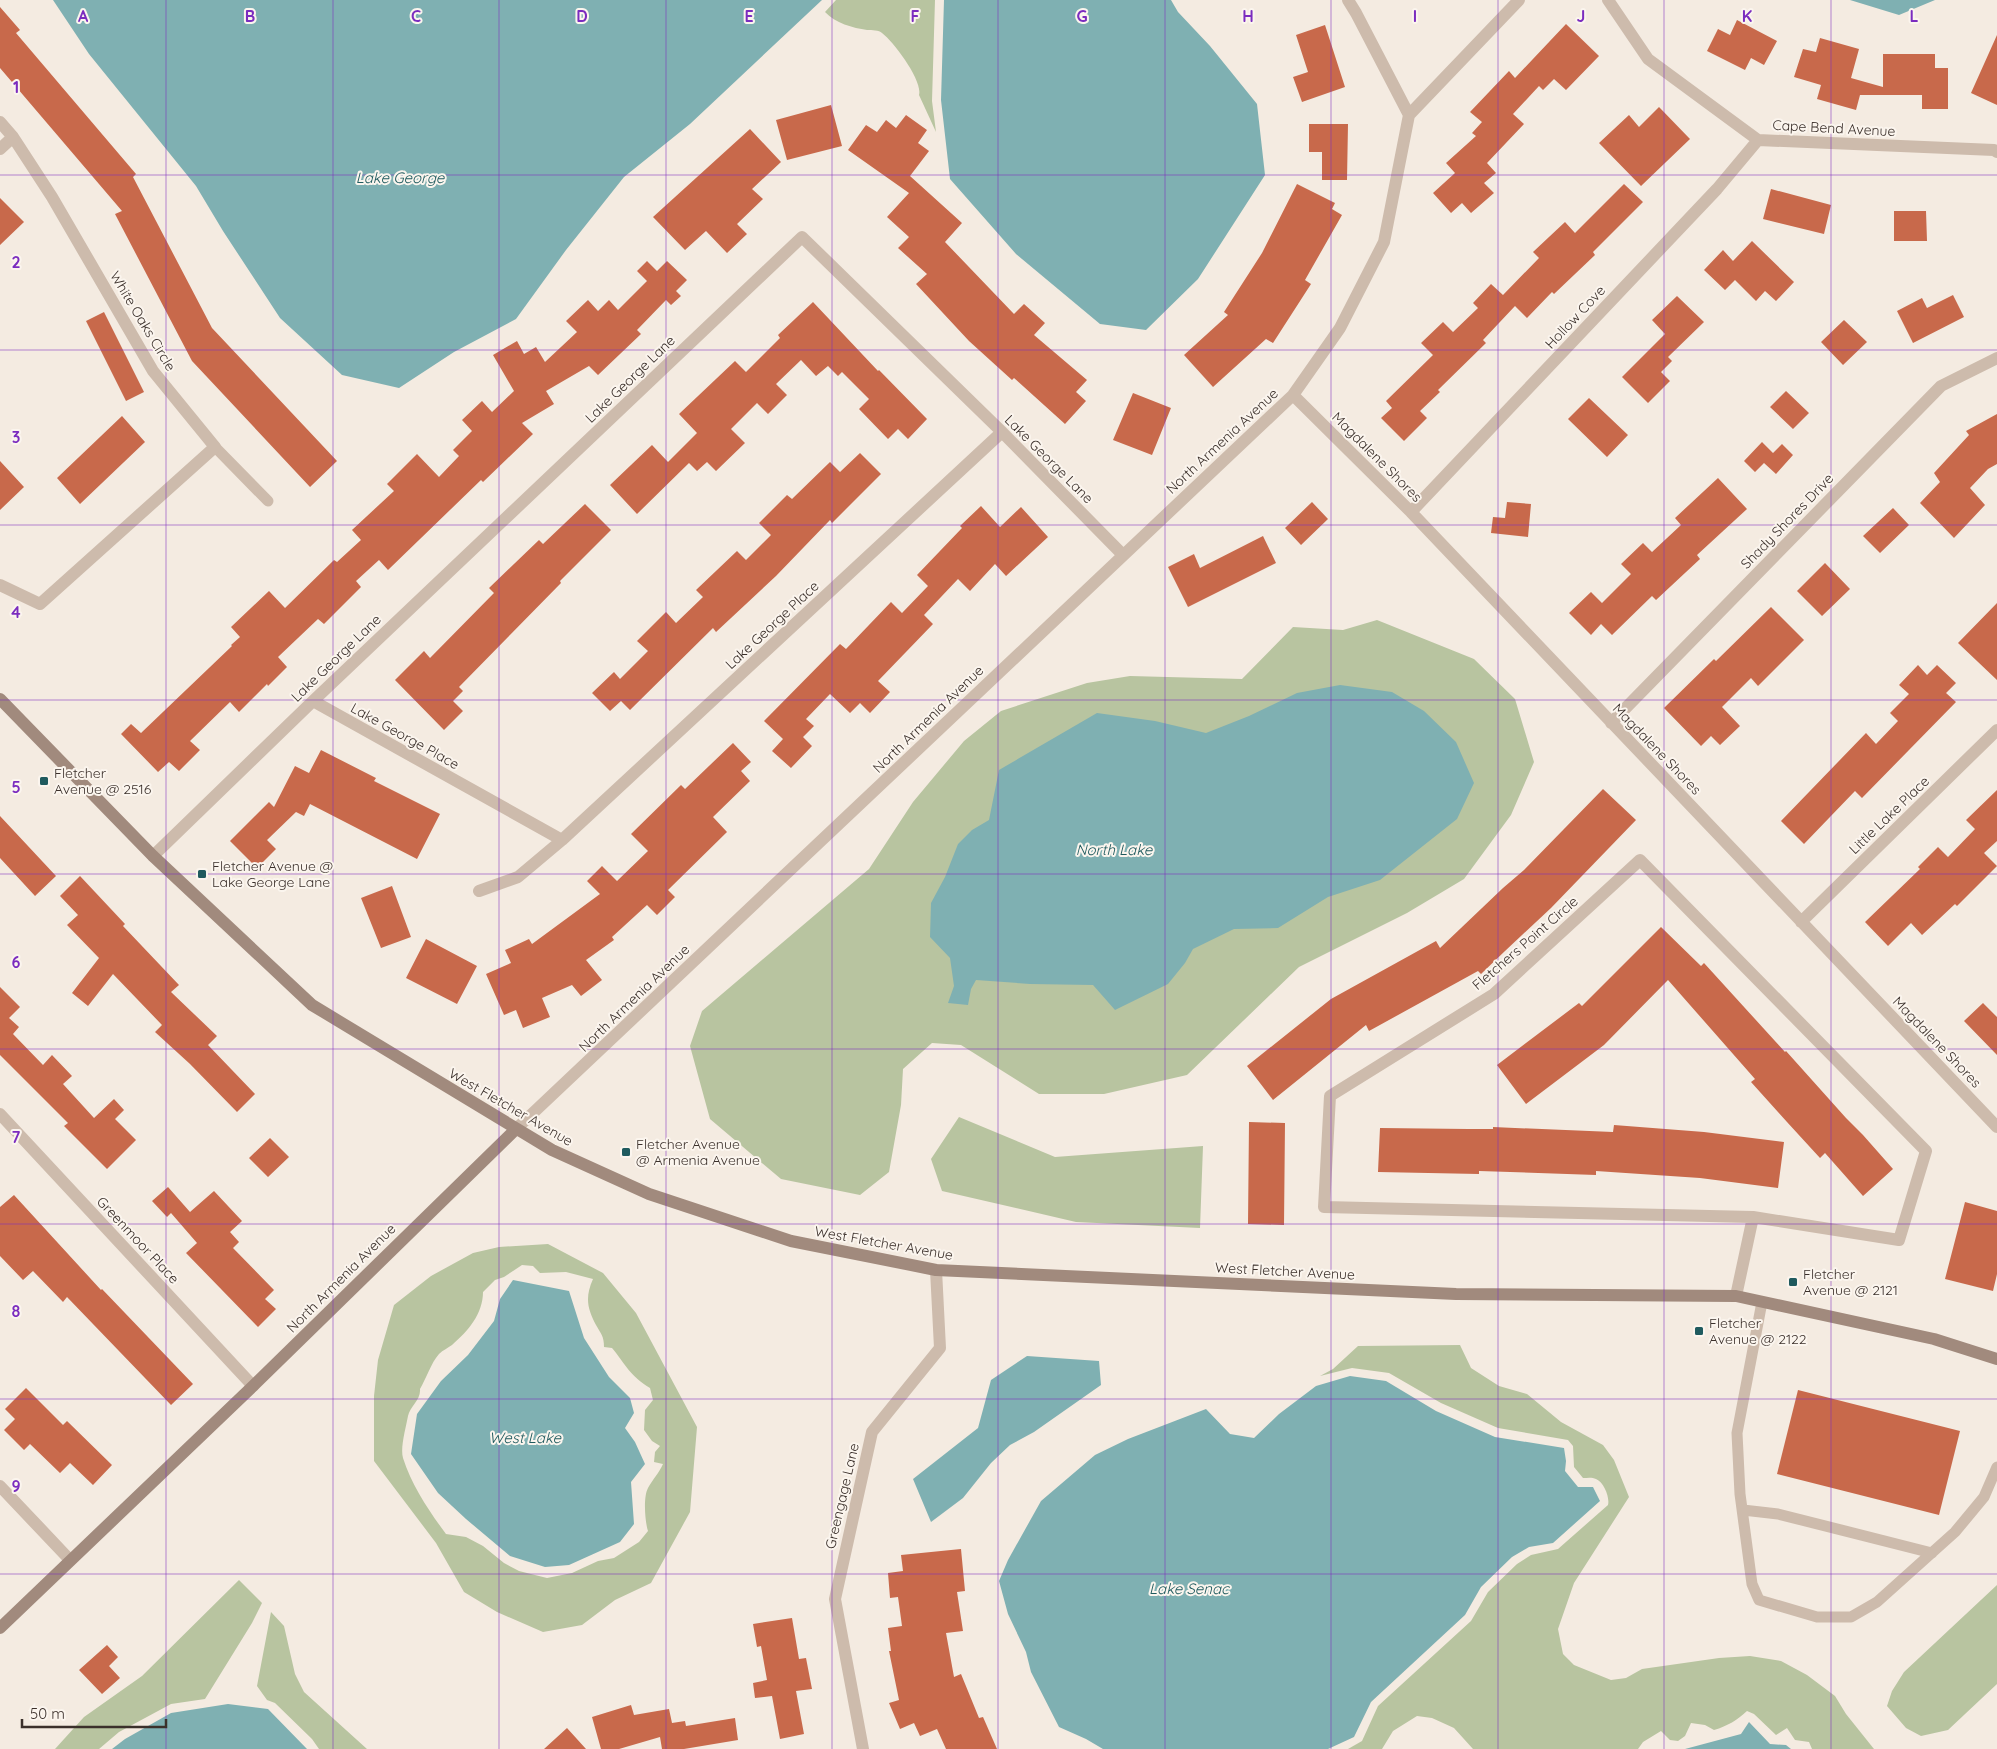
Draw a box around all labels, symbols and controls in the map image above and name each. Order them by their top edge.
text: A [78,6,89,26]
text: B [245,6,255,26]
text: C [411,6,421,26]
text: D [576,6,588,26]
text: E [744,6,754,26]
text: F [911,6,920,26]
text: G [1076,6,1088,26]
text: H [1242,6,1254,26]
text: I [1413,6,1417,26]
text: J [1577,6,1585,26]
text: K [1742,6,1752,26]
text: L [1910,6,1919,26]
text: 1 [13,77,19,97]
street label: Cape Bend Avenue [1772,116,1896,140]
water label: Lake George [356,168,445,187]
text: 2 [11,252,21,272]
street label: White Oaks Circle [106,268,180,374]
street label: Hollow Cove [1541,281,1609,353]
street label: Lake George Lane [581,331,679,427]
street label: North Armenia Avenue [1162,384,1282,498]
street label: Magdalene Shores [1328,408,1426,506]
street label: Lake George Lane [1001,411,1097,507]
text: 3 [12,427,20,447]
street label: Shady Shores Drive [1737,469,1837,573]
street label: Lake George Place [721,577,823,673]
text: 4 [11,602,21,622]
street label: Lake George Lane [287,610,385,706]
street label: North Armenia Avenue [869,661,987,777]
street label: Lake George Place [347,699,463,773]
street label: Magdalene Shores [1609,700,1705,798]
place label: Fletcher Avenue @ 2516 [54,764,152,798]
street label: Little Lake Place [1845,772,1933,858]
marker: Fletcher Avenue @ 2516 [38,775,50,787]
text: 5 [11,777,21,797]
water label: North Lake [1076,840,1153,859]
place label: Fletcher Avenue @ Lake George Lane [212,857,333,891]
marker: Fletcher Avenue @ Lake George Lane [196,868,208,880]
street label: Fletchers Point Circle [1468,892,1582,994]
street label: North Armenia Avenue [575,940,693,1056]
text: 6 [12,952,21,972]
street label: Magdalene Shores [1889,993,1985,1091]
street label: West Fletcher Avenue [446,1064,576,1150]
text: 7 [12,1127,21,1147]
place label: Fletcher Avenue @ Armenia Avenue [636,1135,760,1169]
marker: Fletcher Avenue @ Armenia Avenue [620,1146,632,1158]
street label: Greenmoor Place [93,1193,183,1287]
street label: North Armenia Avenue [283,1220,399,1336]
street label: West Fletcher Avenue [813,1222,955,1264]
street label: West Fletcher Avenue [1215,1258,1356,1284]
place label: Fletcher Avenue @ 2121 [1803,1265,1898,1299]
marker: Fletcher Avenue @ 2121 [1787,1276,1799,1288]
text: 8 [12,1301,21,1321]
place label: Fletcher Avenue @ 2122 [1709,1314,1807,1348]
marker: Fletcher Avenue @ 2122 [1693,1325,1705,1337]
water label: West Lake [489,1428,562,1447]
street label: Greengage Lane [821,1441,863,1551]
text: 9 [11,1476,21,1496]
water label: Lake Senac [1149,1579,1230,1598]
scale bar [22,1696,166,1728]
text: 50 m [30,1704,65,1723]

